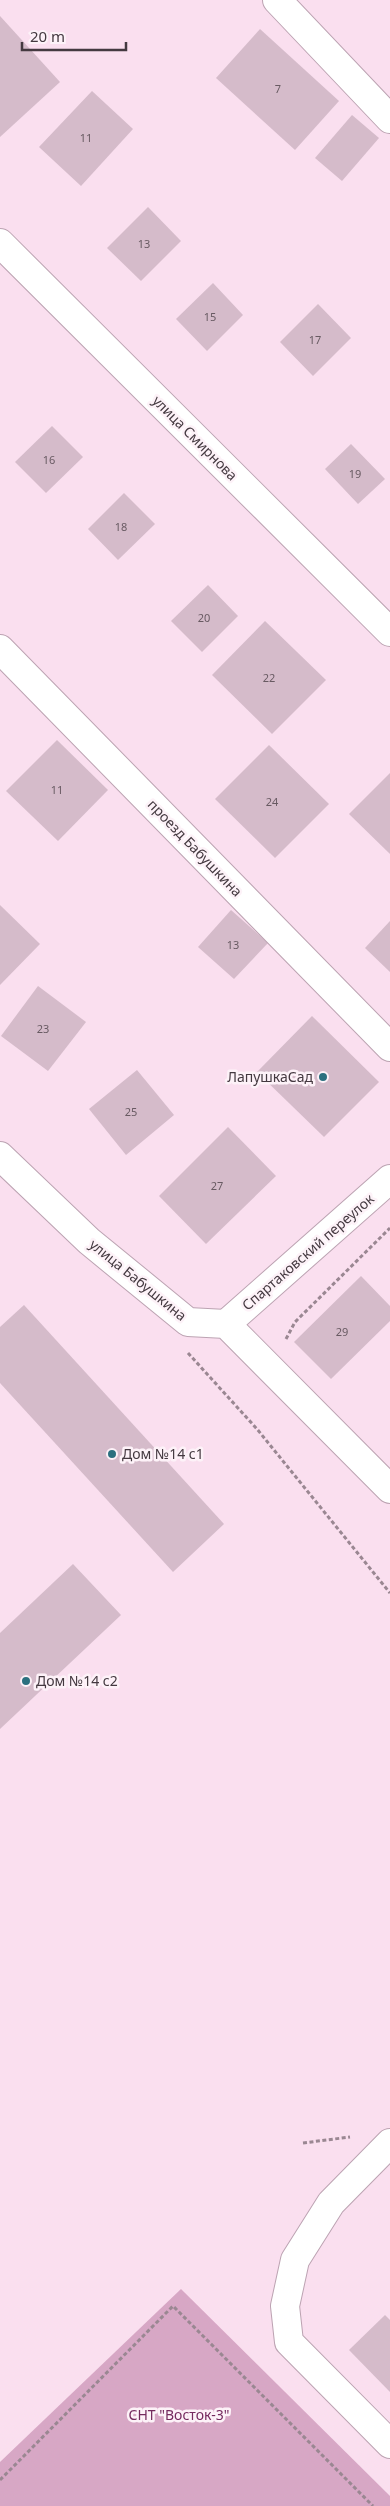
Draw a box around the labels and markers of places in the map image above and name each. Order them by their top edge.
place label: ЛапушкаСад [227,1067,313,1086]
marker: ЛапушкаСад [317,1071,329,1083]
place label: Дом №14 с1 [122,1444,204,1463]
marker: Дом №14 с1 [106,1448,118,1460]
place label: Дом №14 с2 [36,1671,118,1690]
marker: Дом №14 с2 [20,1675,32,1687]

